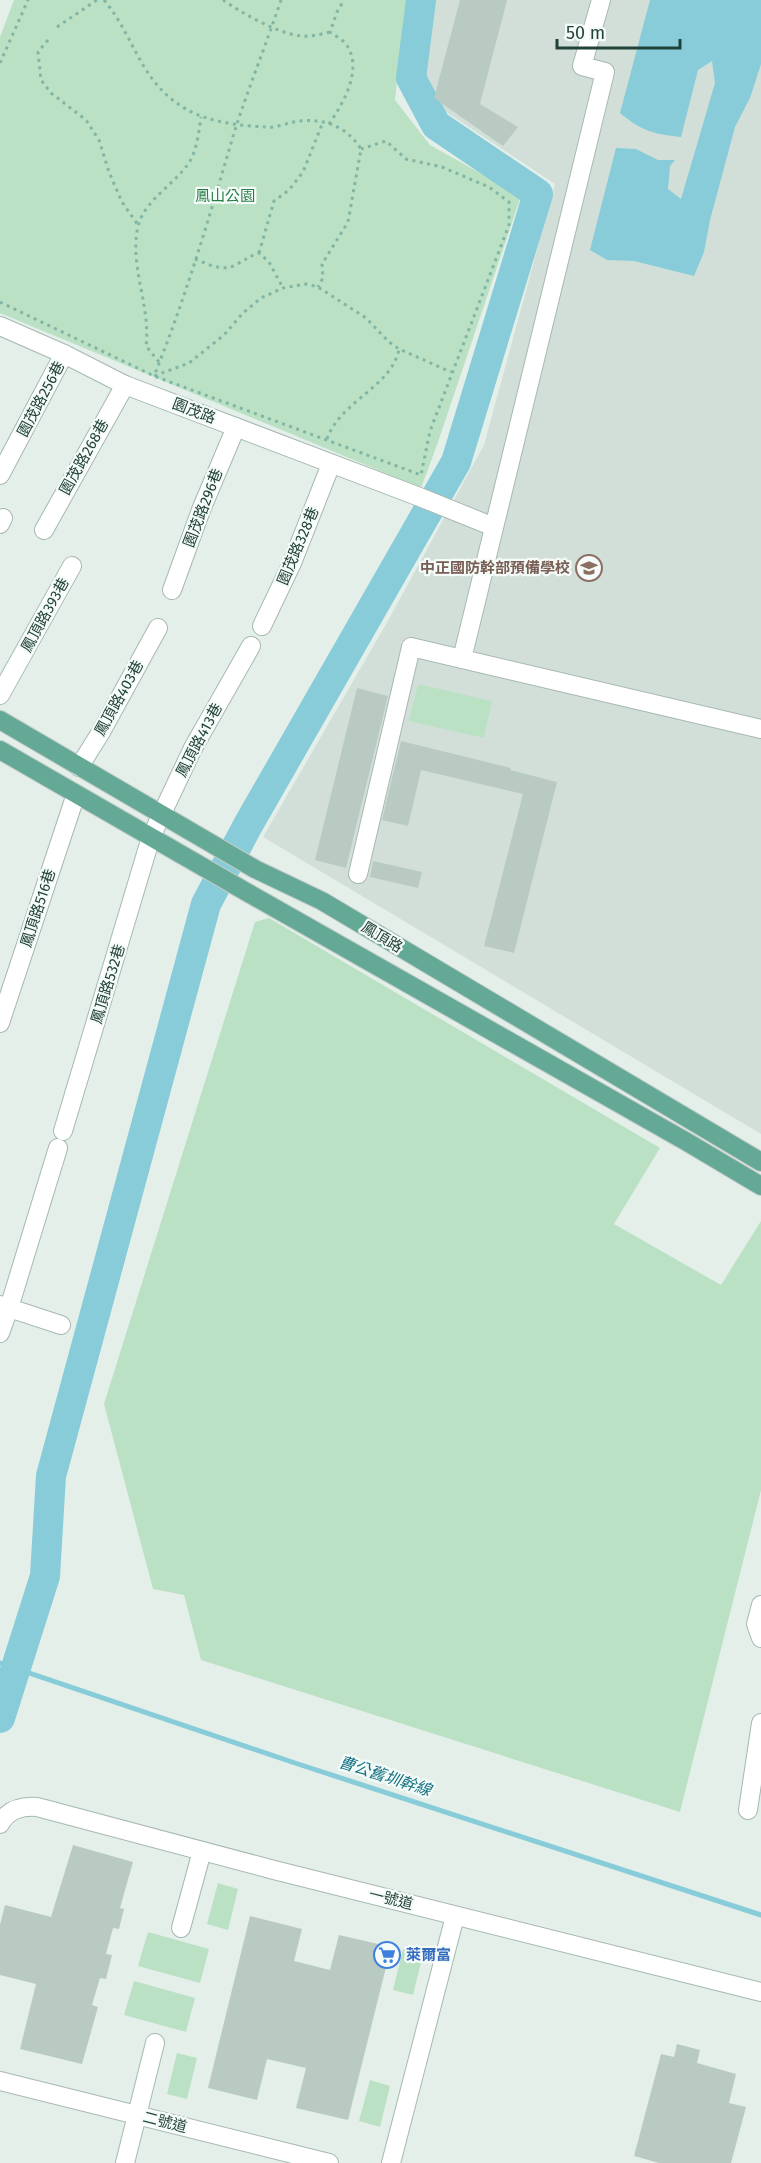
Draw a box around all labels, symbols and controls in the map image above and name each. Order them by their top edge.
scale bar [557,12,680,50]
text: 50 m [566,22,605,44]
park label: 鳳山公園 [195,187,255,205]
street label: 園茂路256巷 [14,358,68,440]
street label: 園茂路 [170,395,218,427]
street label: 園茂路268巷 [56,416,112,498]
street label: 園茂路296巷 [180,466,226,550]
street label: 園茂路328巷 [273,504,323,588]
school or university icon: 中正國防幹部預備學校 [574,553,604,583]
place label: 中正國防幹部預備學校 [420,559,570,577]
street label: 鳳頂路393巷 [17,575,73,655]
street label: 鳳頂路403巷 [91,657,147,739]
street label: 鳳頂路413巷 [172,700,226,780]
street label: 鳳頂路516巷 [17,867,59,949]
street label: 鳳頂路 [358,918,406,956]
street label: 鳳頂路532巷 [87,942,129,1026]
water label: 曹公舊圳幹線 [336,1752,435,1800]
street label: 一號道 [367,1885,415,1913]
supermarket icon: 萊爾富 [372,1940,402,1970]
place label: 萊爾富 [406,1946,451,1964]
street label: 二號道 [141,2108,189,2136]

